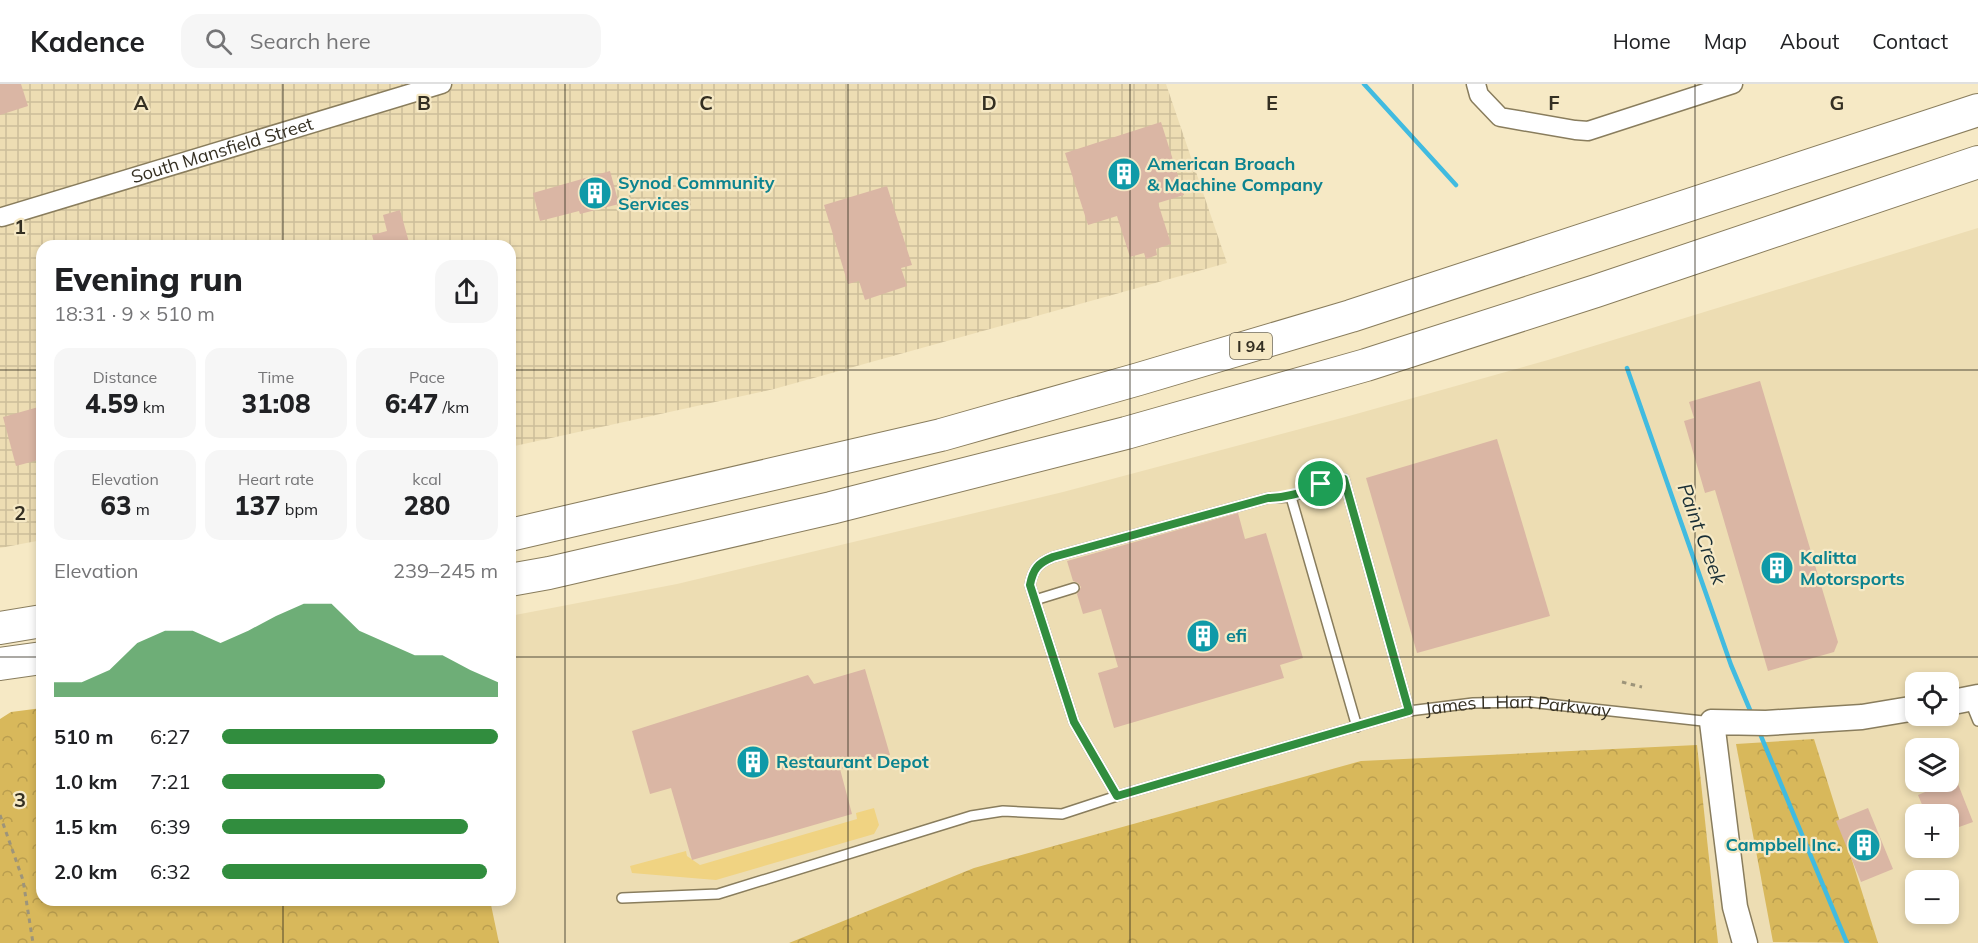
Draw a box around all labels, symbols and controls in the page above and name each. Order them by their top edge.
search box [181,14,601,68]
text: Kadence [30,24,145,59]
icon: search [202,25,235,58]
text: Search here [250,27,371,55]
text: Home [1613,28,1671,54]
text: Map [1704,28,1747,54]
text: About [1780,28,1839,54]
text: Contact [1872,28,1948,54]
text: A [134,90,149,115]
text: B [417,90,431,115]
text: C [699,90,713,115]
text: D [981,90,997,115]
text: E [1266,90,1278,115]
text: F [1548,90,1560,115]
text: G [1830,90,1844,115]
street label: South Mansfield Street [128,112,316,188]
place label: American Broach & Machine Company [1147,152,1323,196]
building icon: American Broach & Machine Company [1106,156,1142,192]
place label: Synod Community Services [618,171,775,215]
building icon: Synod Community Services [577,175,613,211]
text: 1 [14,214,26,239]
text: Evening run [54,258,243,299]
button: share [435,260,498,323]
text: 18:31 · 9 × 510 m [54,301,215,326]
road number: I 94 [1230,333,1272,359]
text: Distance [93,367,157,387]
text: Time [258,367,294,387]
text: Pace [409,367,445,387]
text: 4.59 [85,387,139,420]
text: 31:08 [241,387,311,420]
text: 6:47 [385,387,438,420]
text: km [139,397,165,417]
text: /km [438,397,469,417]
pin [1295,458,1346,509]
icon: arrive [1304,467,1337,500]
text: Elevation [91,469,159,489]
text: Heart rate [238,469,314,489]
text: kcal [412,469,442,489]
water label: Paint Creek [1673,480,1733,589]
text: 63 [100,489,131,522]
text: 137 [234,489,281,522]
text: 280 [404,489,450,522]
text: m [131,499,150,519]
text: bpm [281,499,318,519]
text: 2 [14,500,26,525]
place label: Kalitta Motorsports [1800,546,1905,590]
building icon: Kalitta Motorsports [1759,550,1795,586]
text: Elevation [54,558,139,583]
text: 239–245 m [393,558,498,583]
building icon: efi [1185,618,1221,654]
place label: efi [1226,624,1247,647]
map controls [1905,672,1959,924]
button: locate [1905,672,1959,726]
street label: James L Hart Parkway [1424,690,1613,722]
text: 510 m [54,724,113,749]
text: 6:27 [150,724,191,749]
button: layers [1905,738,1959,792]
building icon: Restaurant Depot [735,744,771,780]
place label: Restaurant Depot [776,750,929,773]
text: 1.0 km [54,769,117,794]
text: 7:21 [150,769,191,794]
text: 3 [14,787,26,812]
button: + [1905,804,1959,858]
text: 1.5 km [54,814,117,839]
text: 6:39 [150,814,191,839]
building icon: Campbell Inc. [1846,827,1882,863]
place label: Campbell Inc. [1725,833,1841,856]
text: 2.0 km [54,859,117,884]
text: 6:32 [150,859,191,884]
button: − [1905,870,1959,924]

